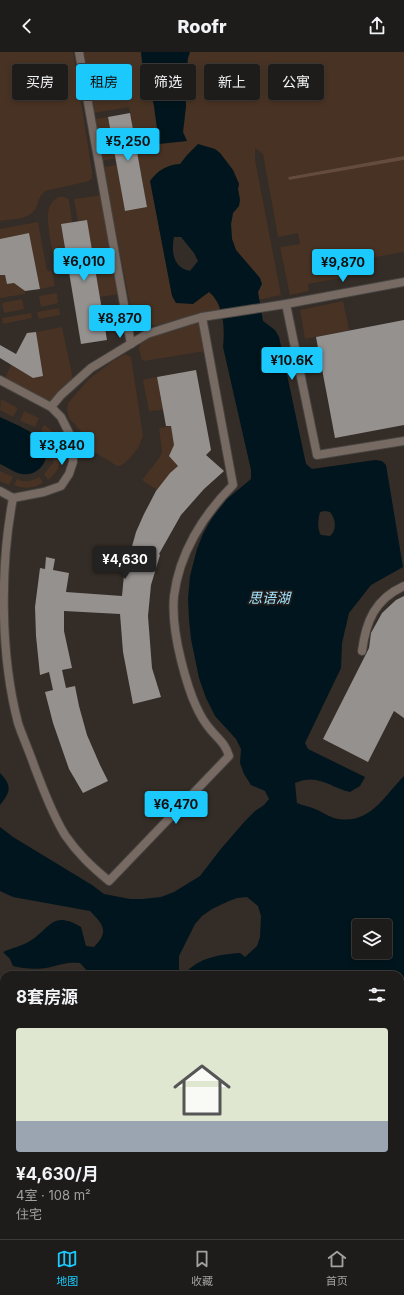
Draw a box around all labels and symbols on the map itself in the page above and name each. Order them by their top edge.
pin: ¥5,250 [95,128,161,162]
pin: ¥6,010 [51,248,117,282]
pin: ¥9,870 [310,249,376,283]
pin: ¥8,870 [87,305,153,339]
pin: ¥10.6K [259,347,325,381]
pin: ¥3,840 [29,432,95,466]
pin: ¥4,630 [92,546,158,580]
water label: 思语湖 [248,589,292,606]
pin: ¥6,470 [143,791,209,825]

